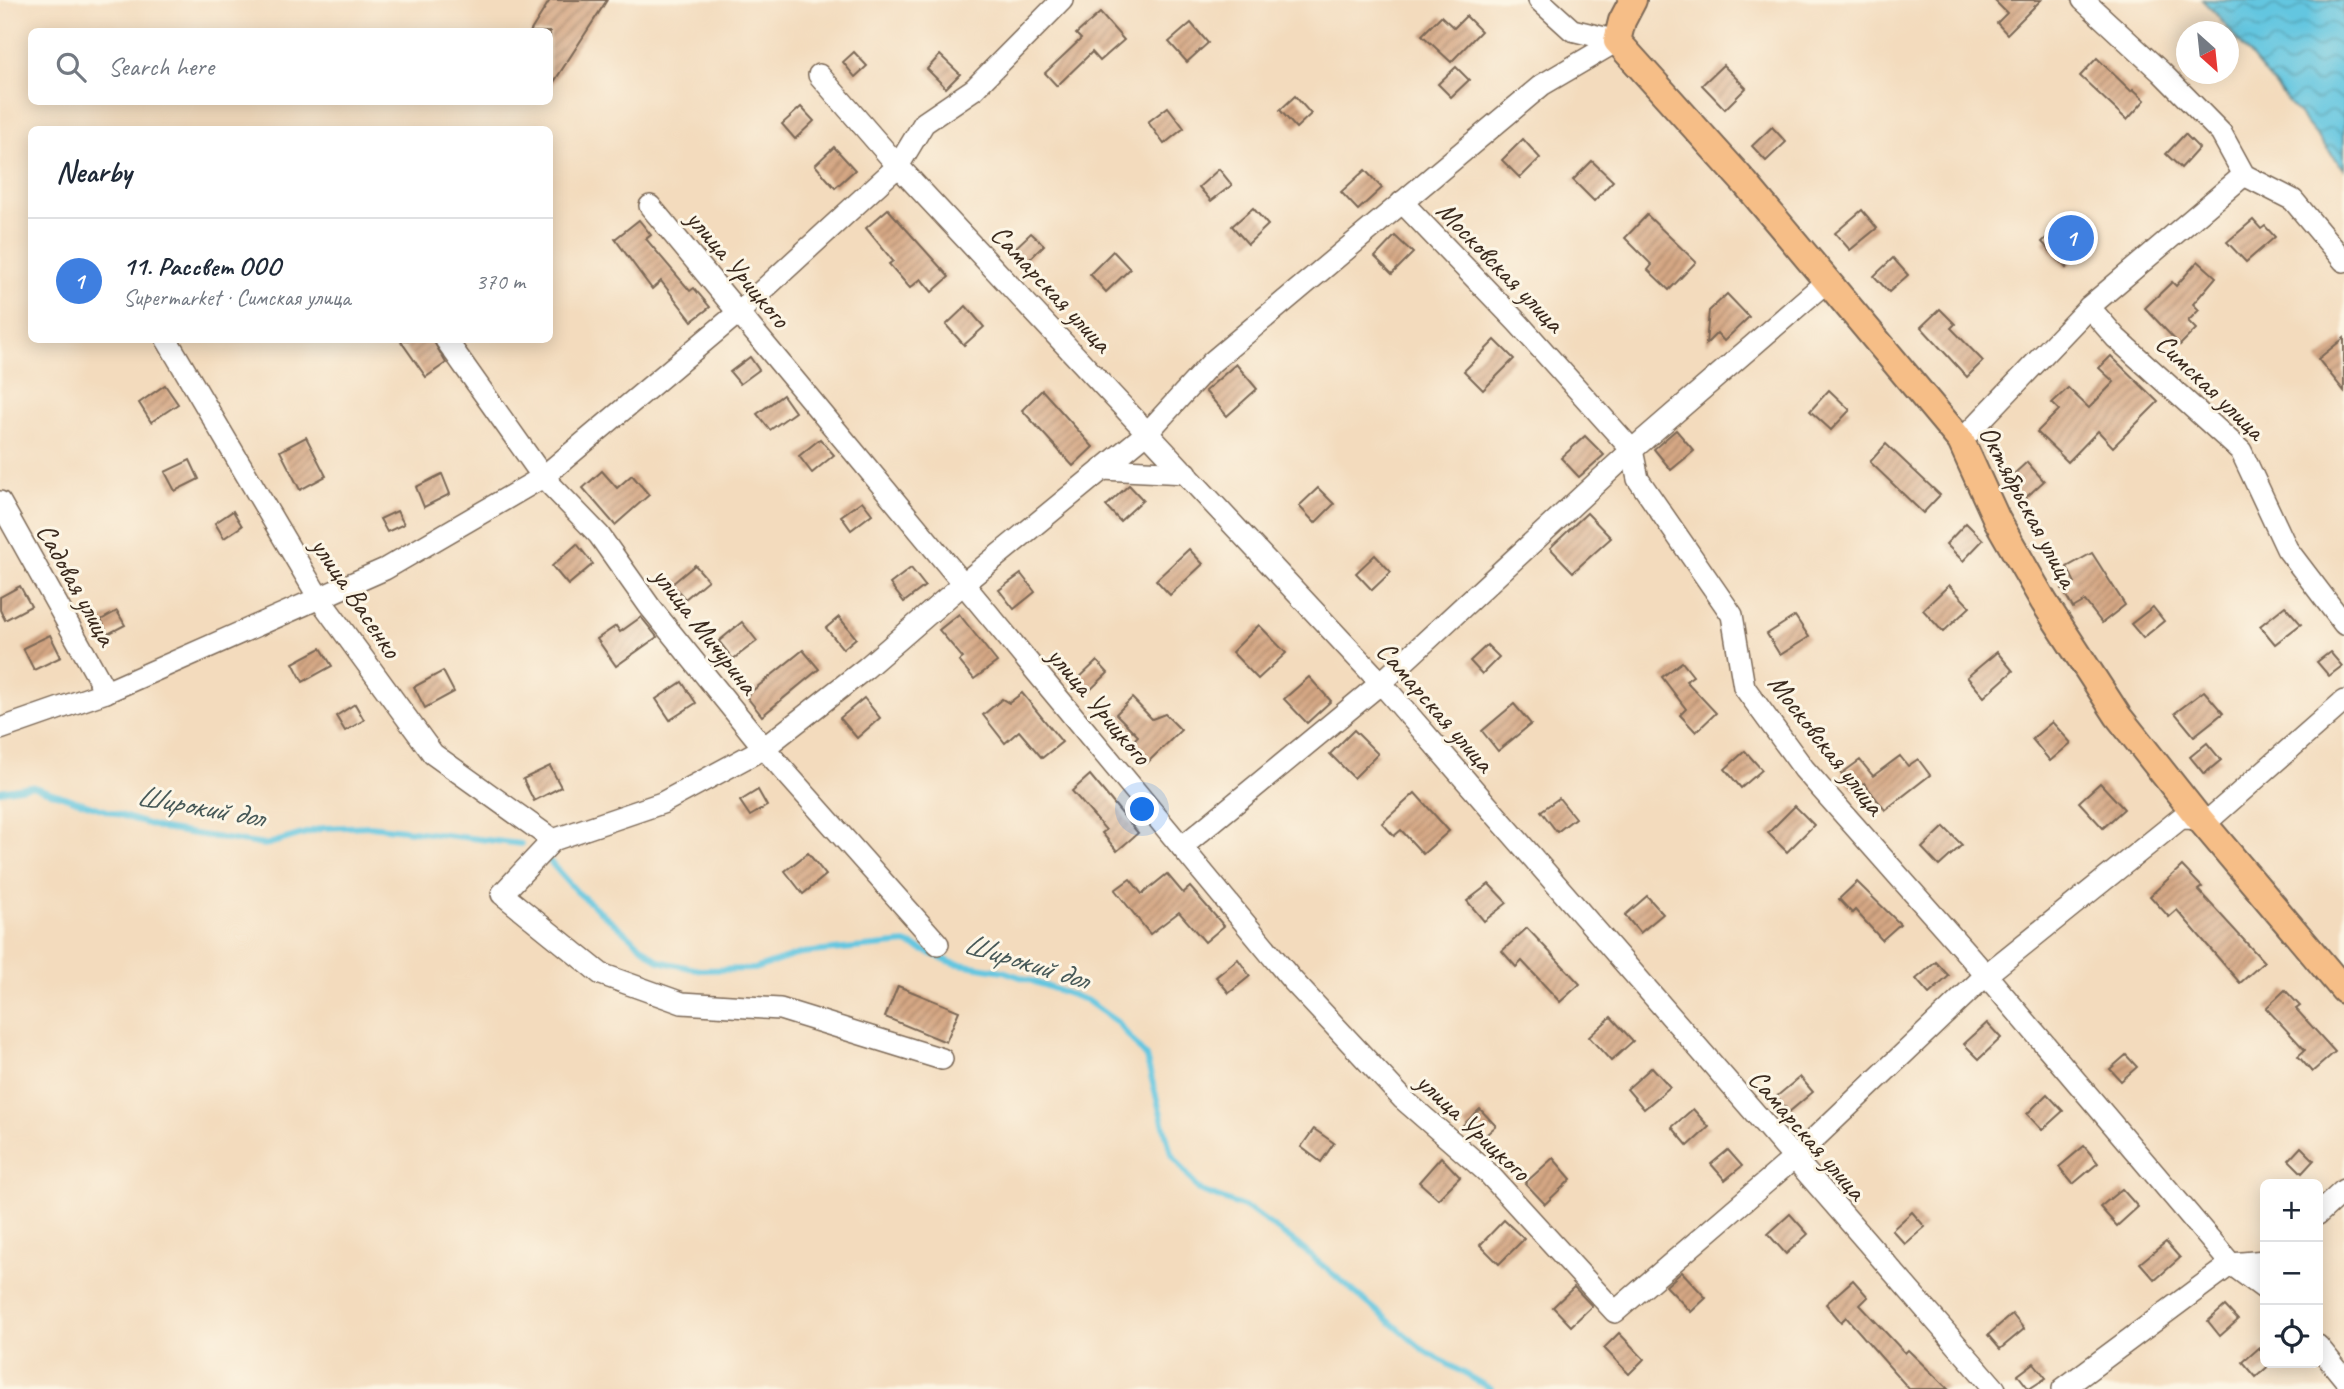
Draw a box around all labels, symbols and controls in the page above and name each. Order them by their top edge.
north arrow [2176,21,2239,84]
search box [28,28,553,105]
icon: search [52,48,90,86]
text: Search here [108,50,214,83]
text: Nearby [56,153,132,191]
street label: Московская улица [1429,193,1573,341]
street label: улица Урицкого [678,200,800,336]
pin: 1 [2048,212,2094,264]
street label: Самарская улица [983,217,1121,361]
text: 11. Рассвет ООО [123,250,281,283]
text: 1 [74,267,84,296]
text: 370 m [476,267,525,296]
text: Supermarket · Симская улица [123,283,350,312]
street label: Симская улица [2148,325,2275,449]
street label: Октябрьская улица [1971,419,2087,596]
street label: Садовая улица [29,517,125,653]
street label: улица Васенко [302,528,411,666]
street label: улица Мичурина [644,558,767,702]
street label: Самарская улица [1369,633,1503,781]
street label: улица Урицкого [1039,637,1161,773]
street label: Московская улица [1761,667,1894,823]
water label: Широкий дол [134,776,270,837]
your location [1125,792,1159,826]
water label: Широкий дол [959,924,1097,999]
street label: Самарская улица [1741,1061,1875,1209]
street label: улица Урицкого [1408,1063,1540,1190]
map controls [2260,1179,2323,1368]
button: + [2260,1179,2323,1242]
button: − [2260,1242,2323,1305]
button: locate [2260,1305,2323,1368]

